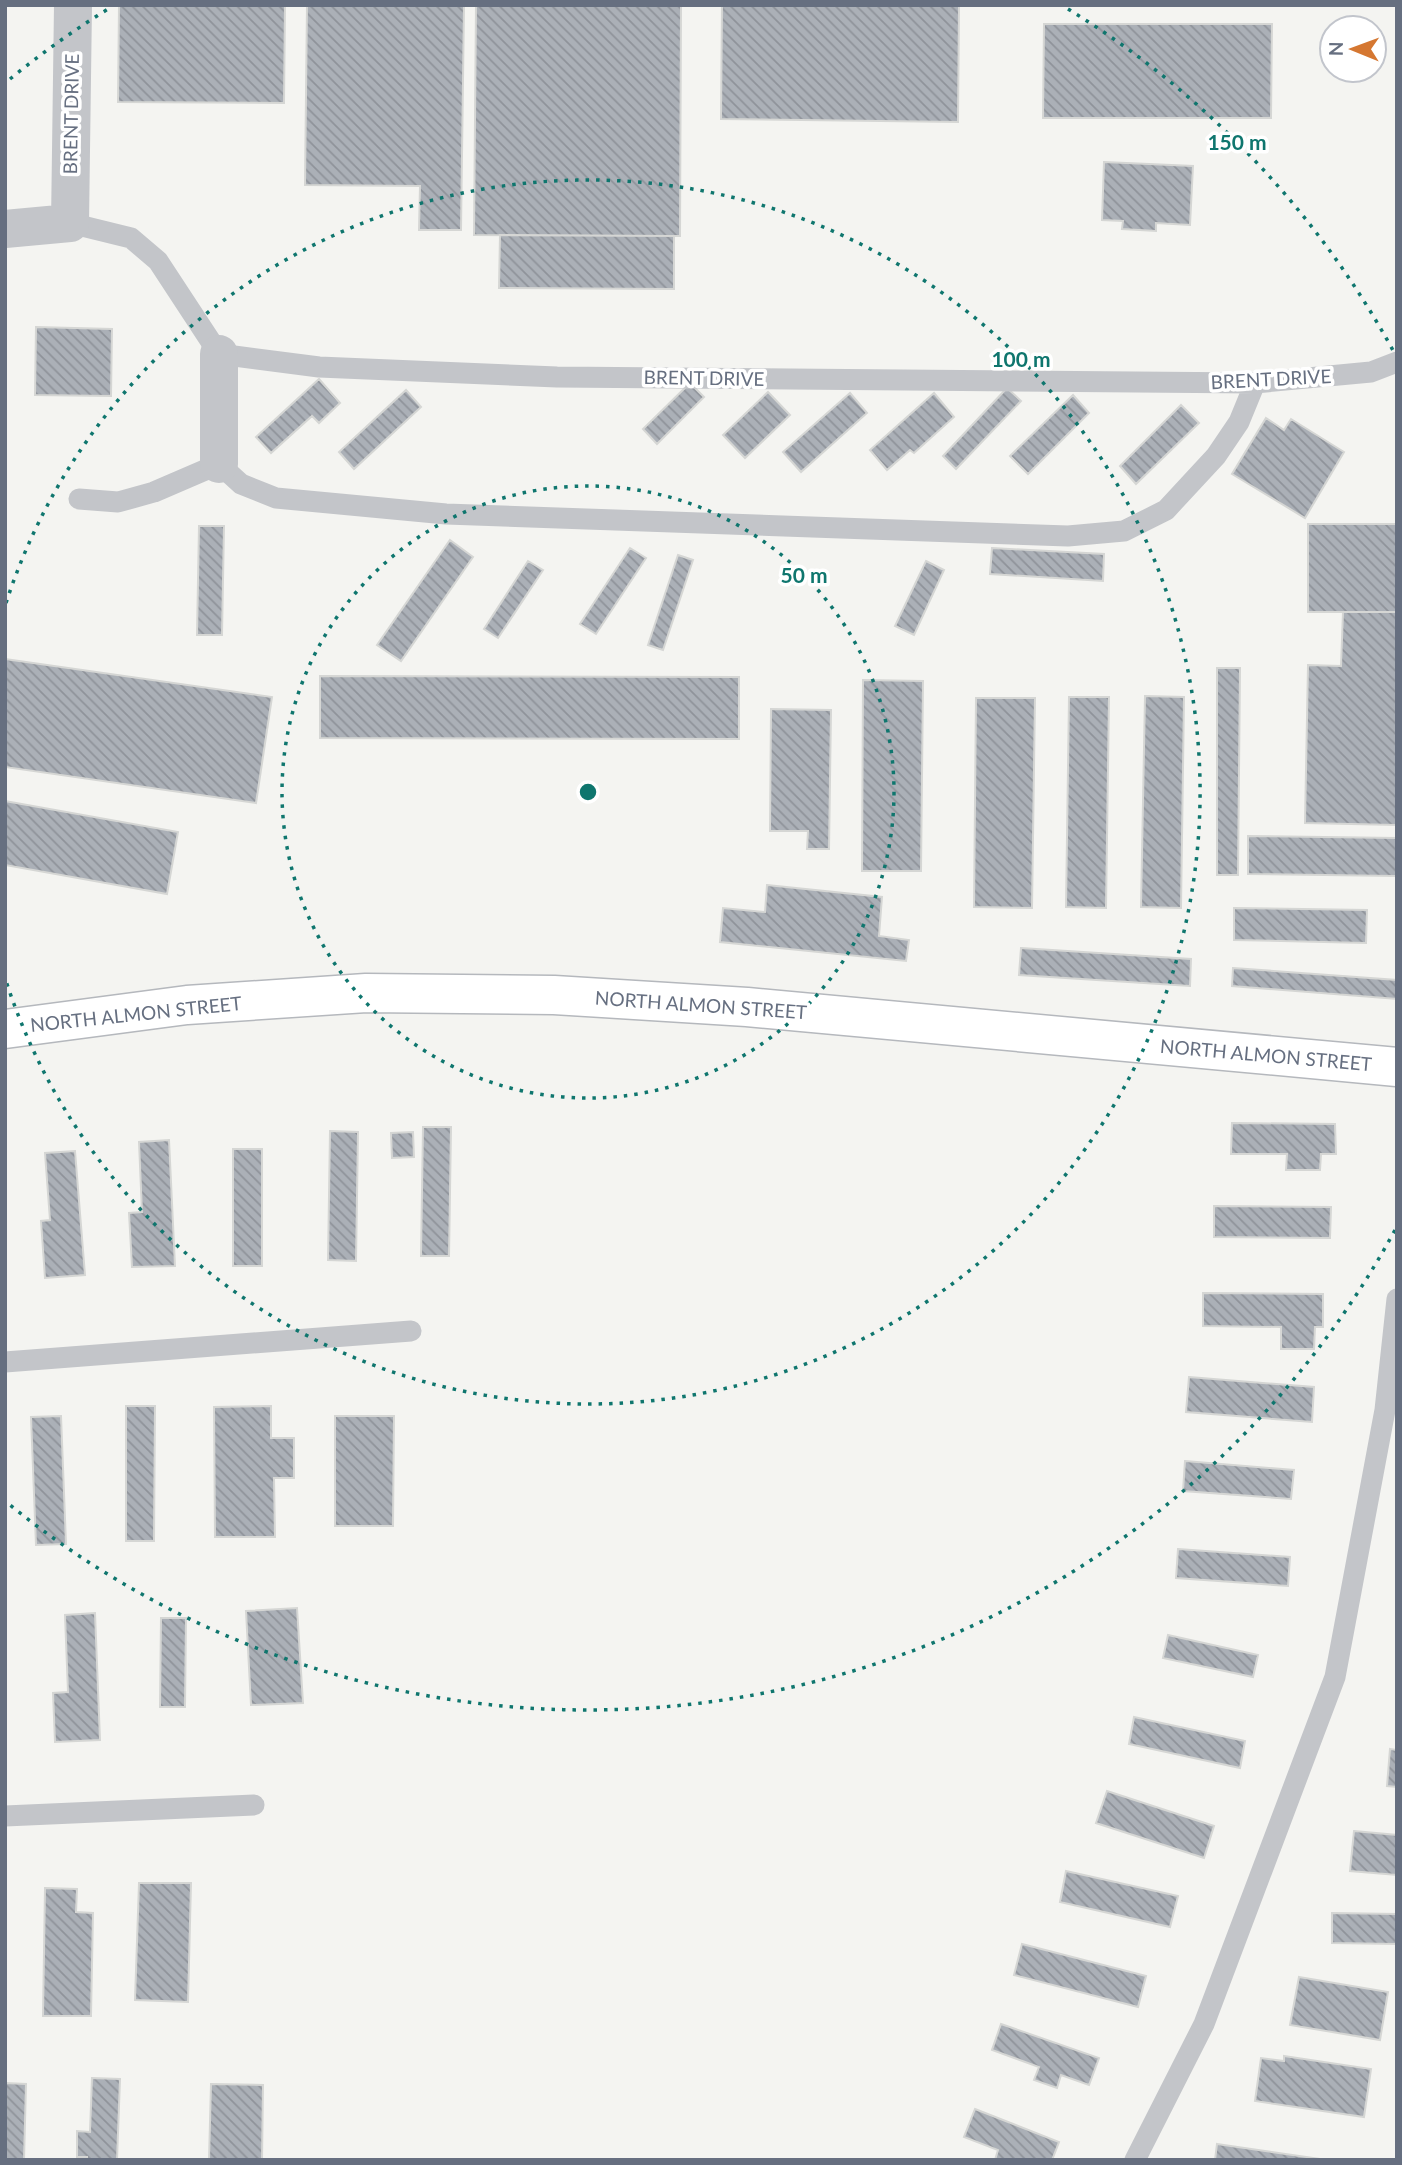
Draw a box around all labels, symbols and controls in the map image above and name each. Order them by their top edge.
north arrow [1318,14,1388,84]
text: N [1324,41,1347,56]
street label: BRENT DRIVE [58,53,83,175]
text: 150 m [1207,129,1267,154]
text: 100 m [991,346,1051,371]
street label: BRENT DRIVE [1210,364,1332,393]
street label: BRENT DRIVE [643,365,765,390]
text: 50 m [780,562,828,587]
centre of rings [576,780,600,804]
street label: NORTH ALMON STREET [594,986,808,1023]
street label: NORTH ALMON STREET [29,991,243,1036]
street label: NORTH ALMON STREET [1159,1034,1373,1075]

